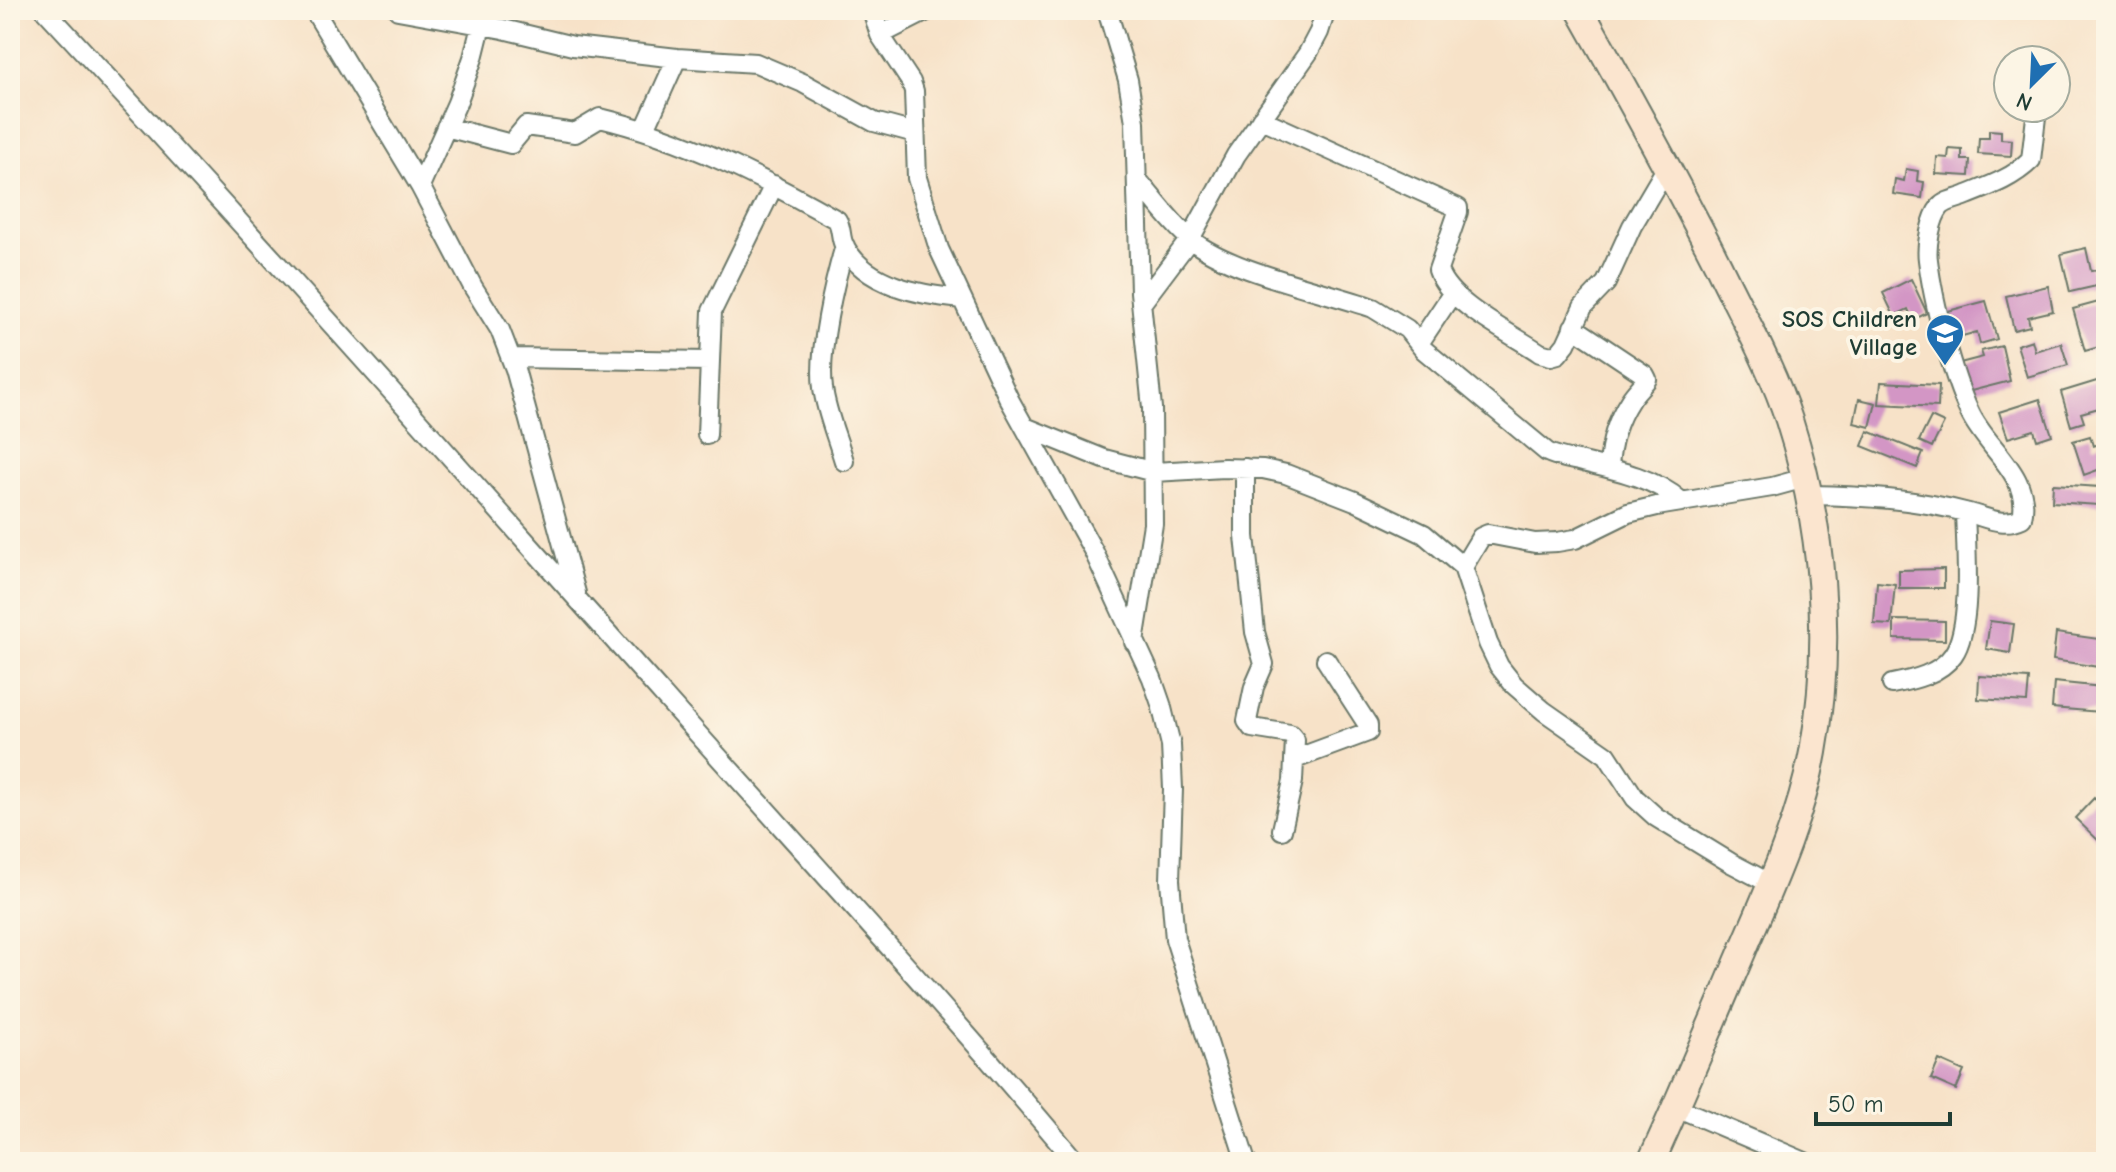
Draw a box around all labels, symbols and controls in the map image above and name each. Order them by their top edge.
north arrow [1992,44,2072,124]
text: N [2012,87,2036,116]
place label: SOS Children Village [1782,305,1917,361]
school or university icon: SOS Children Village [1924,312,1966,367]
scale bar [1816,1076,1950,1126]
text: 50 m [1828,1090,1884,1118]

